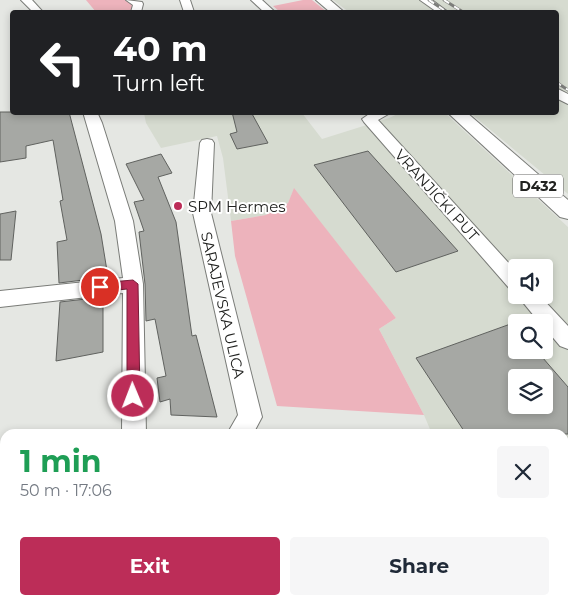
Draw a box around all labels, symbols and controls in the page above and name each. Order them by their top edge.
text: 40 m [113,27,208,70]
icon: left [30,30,95,95]
text: Turn left [113,70,205,97]
street label: VRANJIČKI PUT [391,145,483,245]
road number: D432 [513,175,563,198]
place label: SPM Hermes [188,197,286,216]
marker: SPM Hermes [172,200,184,212]
street label: SARAJEVSKA ULICA [197,230,249,380]
map controls [508,259,553,414]
button: sound [508,259,553,304]
pin [79,266,121,308]
icon: arrive [86,273,114,301]
button: search [508,314,553,359]
position arrow [106,369,158,421]
button: layers [508,369,553,414]
text: 1 min [20,443,101,480]
button: close [497,446,549,498]
text: 50 m · 17:06 [20,481,112,500]
button: Exit [20,537,280,595]
button: Share [290,537,549,595]

